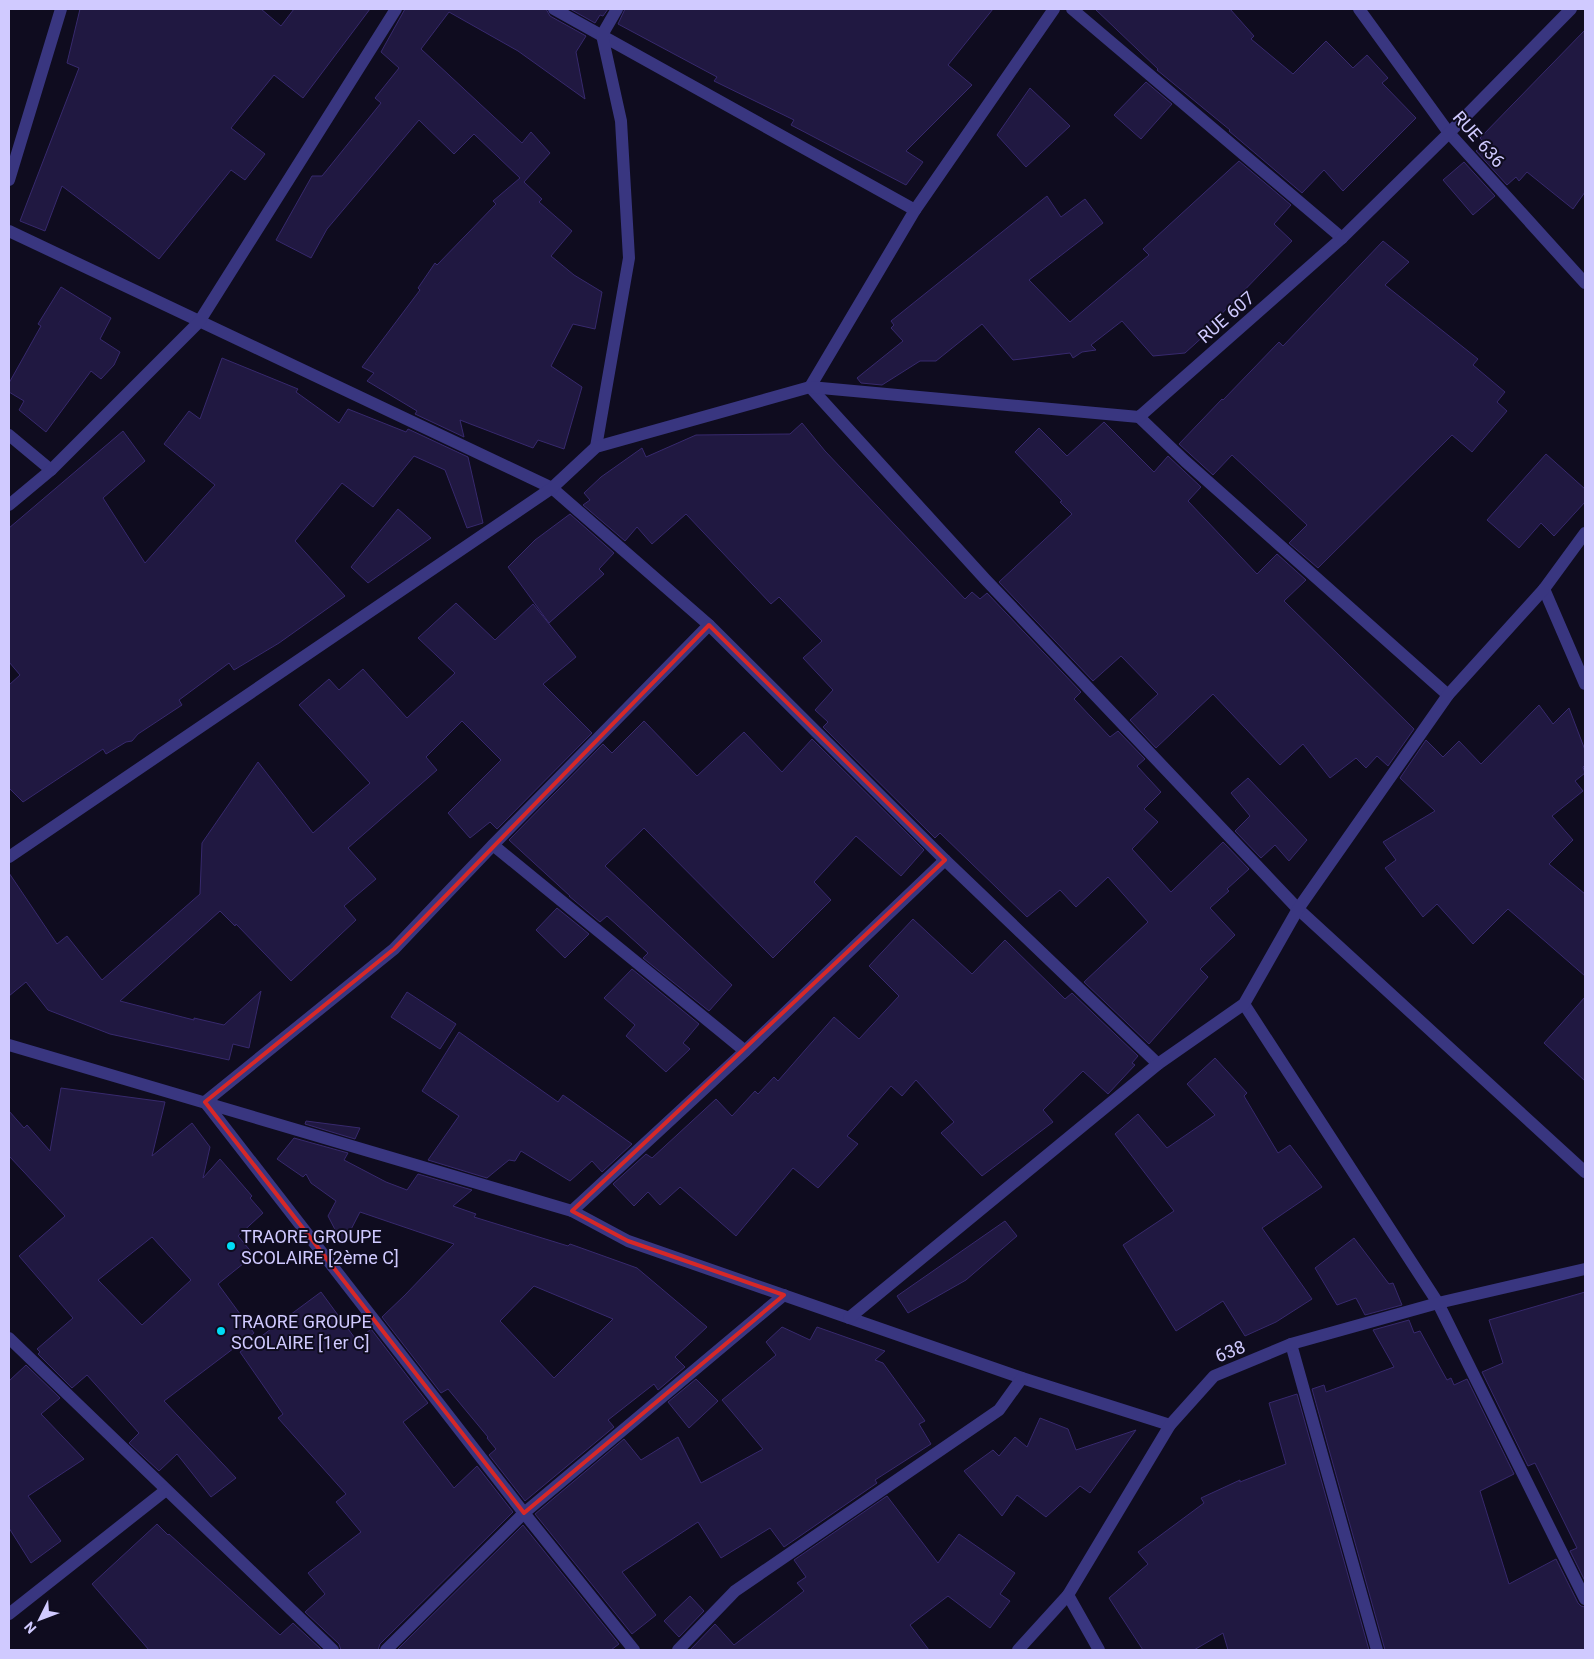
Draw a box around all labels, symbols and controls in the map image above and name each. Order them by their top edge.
street label: RUE 636 [1449,107,1509,171]
street label: RUE 607 [1194,287,1258,347]
place label: TRAORE GROUPE SCOLAIRE [2ème C] [241,1226,399,1268]
marker: TRAORE GROUPE SCOLAIRE [2ème C] [225,1240,237,1252]
place label: TRAORE GROUPE SCOLAIRE [1er C] [231,1311,372,1353]
marker: TRAORE GROUPE SCOLAIRE [1er C] [215,1325,227,1337]
street label: 638 [1212,1336,1248,1366]
north arrow [15,1594,65,1644]
text: N [21,1619,40,1637]

